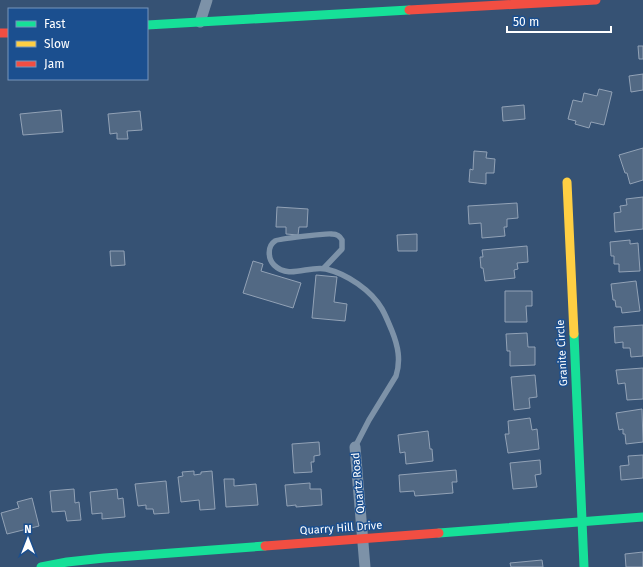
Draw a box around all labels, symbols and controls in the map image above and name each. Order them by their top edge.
legend [8,8,148,80]
scale bar [507,8,611,34]
text: 50 m [513,15,539,29]
text: Fast [44,17,66,31]
text: Slow [44,37,70,51]
text: Jam [44,57,64,71]
street label: Granite Circle [554,319,570,387]
street label: Quartz Road [349,452,367,514]
north arrow [8,519,48,559]
street label: Quarry Hill Drive [299,519,383,537]
text: N [24,523,32,536]

